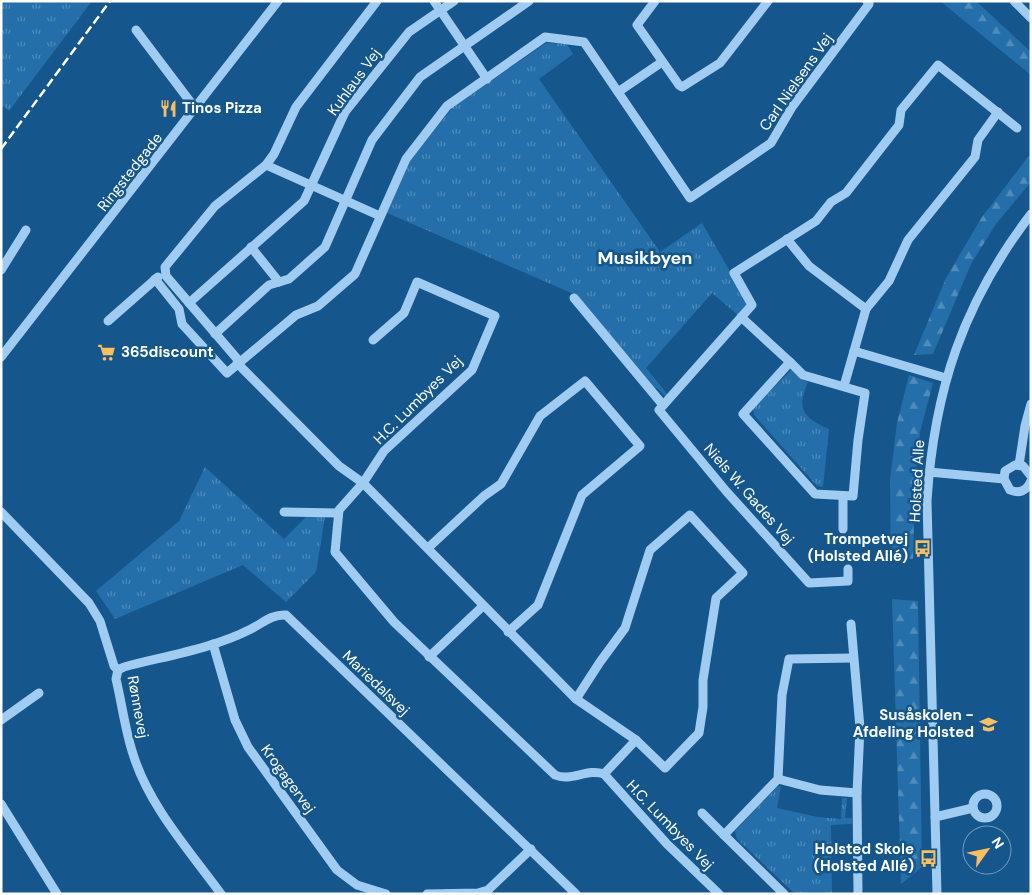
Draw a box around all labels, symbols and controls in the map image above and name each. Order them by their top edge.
street label: Carl Nielsens Vej [755,29,837,135]
street label: Kuhlaus Vej [323,44,385,120]
restaurant icon: Tinos Pizza [158,98,178,118]
place label: Tinos Pizza [182,98,262,118]
street label: Ringstedgade [93,129,167,215]
district label: Musikbyen [598,246,692,270]
supermarket icon: 365discount [97,342,117,362]
place label: 365discount [121,342,214,362]
street label: H.C. Lumbyes Vej [369,351,467,449]
street label: Niels W. Gades Vej [699,439,799,549]
street label: Holsted Alle [905,439,929,523]
place label: Trompetvej (Holsted Allé) [808,529,908,566]
bus stop icon: Trompetvej (Holsted Allé) [912,538,932,558]
street label: Mariedalsvej [338,646,414,720]
street label: Rønnevej [123,674,153,740]
place label: Susåskolen - Afdeling Holsted [853,705,974,742]
school or university icon: Susåskolen - Afdeling Holsted [978,714,998,734]
street label: Krogagervej [256,740,320,818]
street label: H.C. Lumbyes Vej [622,776,718,874]
north arrow [962,825,1012,875]
text: N [988,834,1008,852]
place label: Holsted Skole (Holsted Allé) [814,839,914,876]
bus stop icon: Holsted Skole (Holsted Allé) [918,848,938,868]

